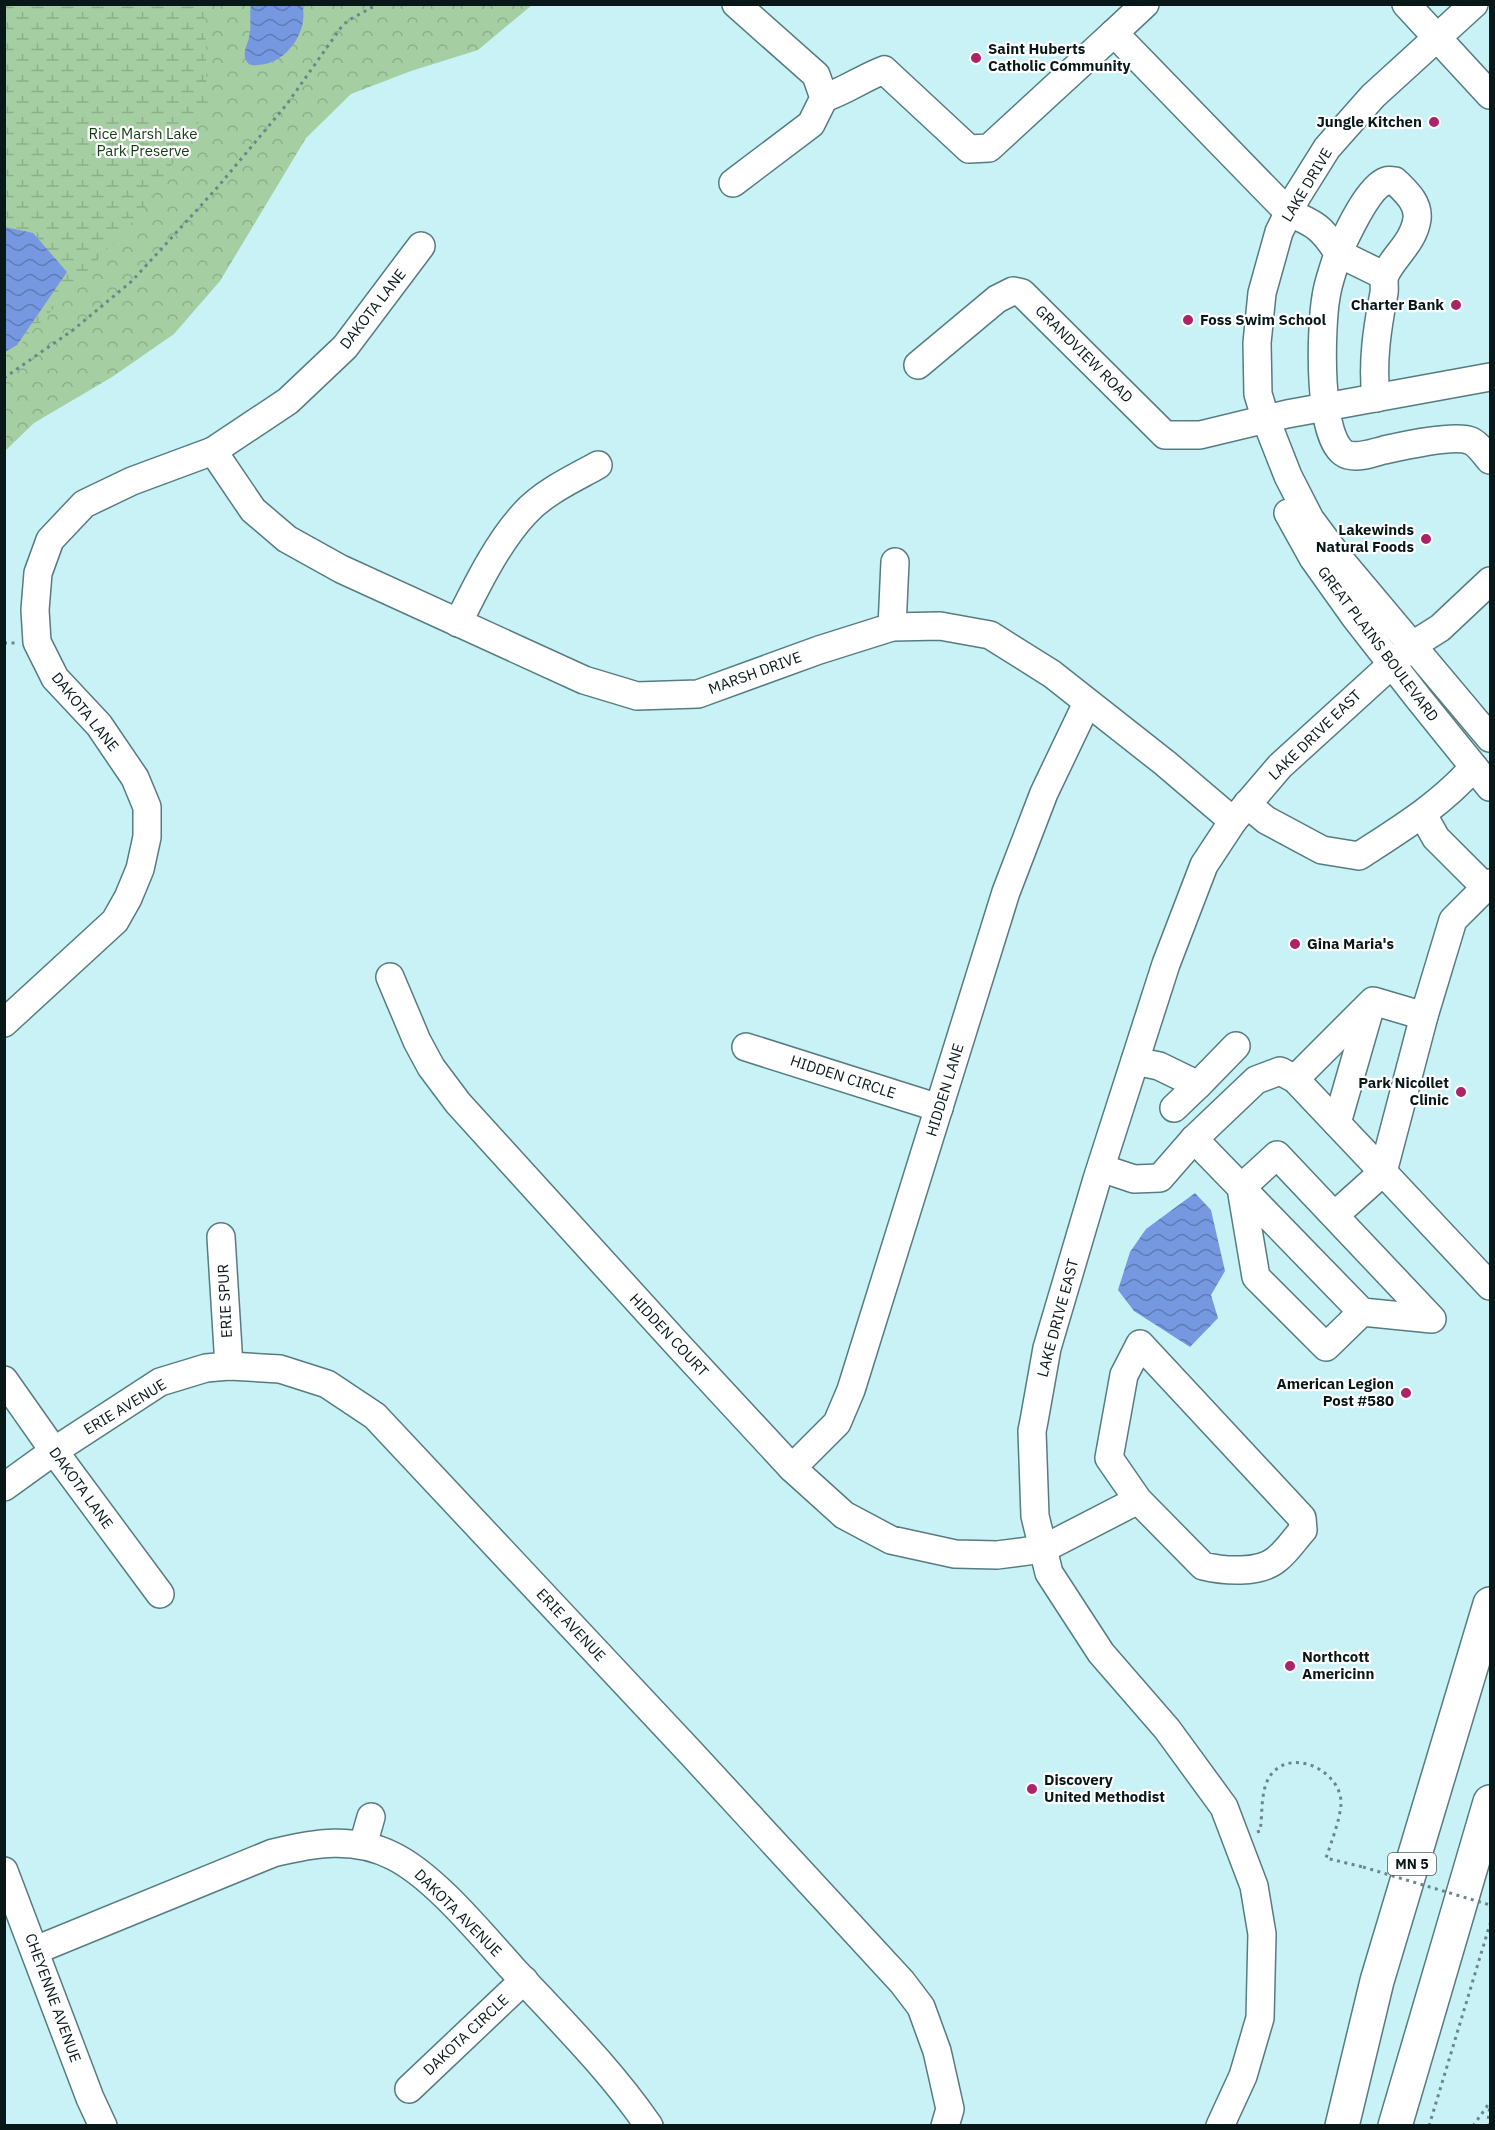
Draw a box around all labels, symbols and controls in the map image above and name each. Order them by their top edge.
place label: Saint Huberts Catholic Community [988,39,1130,75]
marker: Saint Huberts Catholic Community [969,51,983,65]
place label: Jungle Kitchen [1316,112,1422,131]
marker: Jungle Kitchen [1427,115,1441,129]
park label: Rice Marsh Lake Park Preserve [88,124,198,160]
street label: LAKE DRIVE [1277,144,1336,225]
street label: DAKOTA LANE [335,265,410,353]
place label: Charter Bank [1351,295,1444,314]
marker: Charter Bank [1449,298,1463,312]
street label: GRANDVIEW ROAD [1032,301,1137,406]
place label: Foss Swim School [1200,310,1327,329]
marker: Foss Swim School [1181,313,1195,327]
place label: Lakewinds Natural Foods [1316,520,1414,556]
marker: Lakewinds Natural Foods [1419,532,1433,546]
street label: GREAT PLAINS BOULEVARD [1314,562,1443,725]
street label: MARSH DRIVE [706,647,804,698]
street label: DAKOTA LANE [48,668,123,755]
street label: LAKE DRIVE EAST [1264,685,1365,784]
place label: Gina Maria's [1307,934,1395,953]
marker: Gina Maria's [1288,937,1302,951]
street label: HIDDEN LANE [921,1041,968,1139]
street label: HIDDEN CIRCLE [788,1050,898,1103]
place label: Park Nicollet Clinic [1358,1073,1449,1109]
marker: Park Nicollet Clinic [1454,1085,1468,1099]
street label: LAKE DRIVE EAST [1033,1256,1083,1379]
street label: ERIE SPUR [213,1263,236,1339]
street label: HIDDEN COURT [626,1289,713,1381]
street label: ERIE AVENUE [80,1374,170,1439]
place label: American Legion Post #580 [1277,1374,1394,1410]
marker: American Legion Post #580 [1399,1386,1413,1400]
street label: DAKOTA LANE [45,1443,117,1532]
street label: ERIE AVENUE [533,1584,610,1665]
place label: Northcott Americinn [1302,1647,1374,1683]
marker: Northcott Americinn [1283,1659,1297,1673]
place label: Discovery United Methodist [1044,1770,1165,1806]
marker: Discovery United Methodist [1025,1782,1039,1796]
road number: MN 5 [1388,1853,1436,1875]
street label: DAKOTA AVENUE [411,1865,506,1960]
street label: CHEYENNE AVENUE [21,1931,86,2065]
street label: DAKOTA CIRCLE [419,1990,512,2079]

